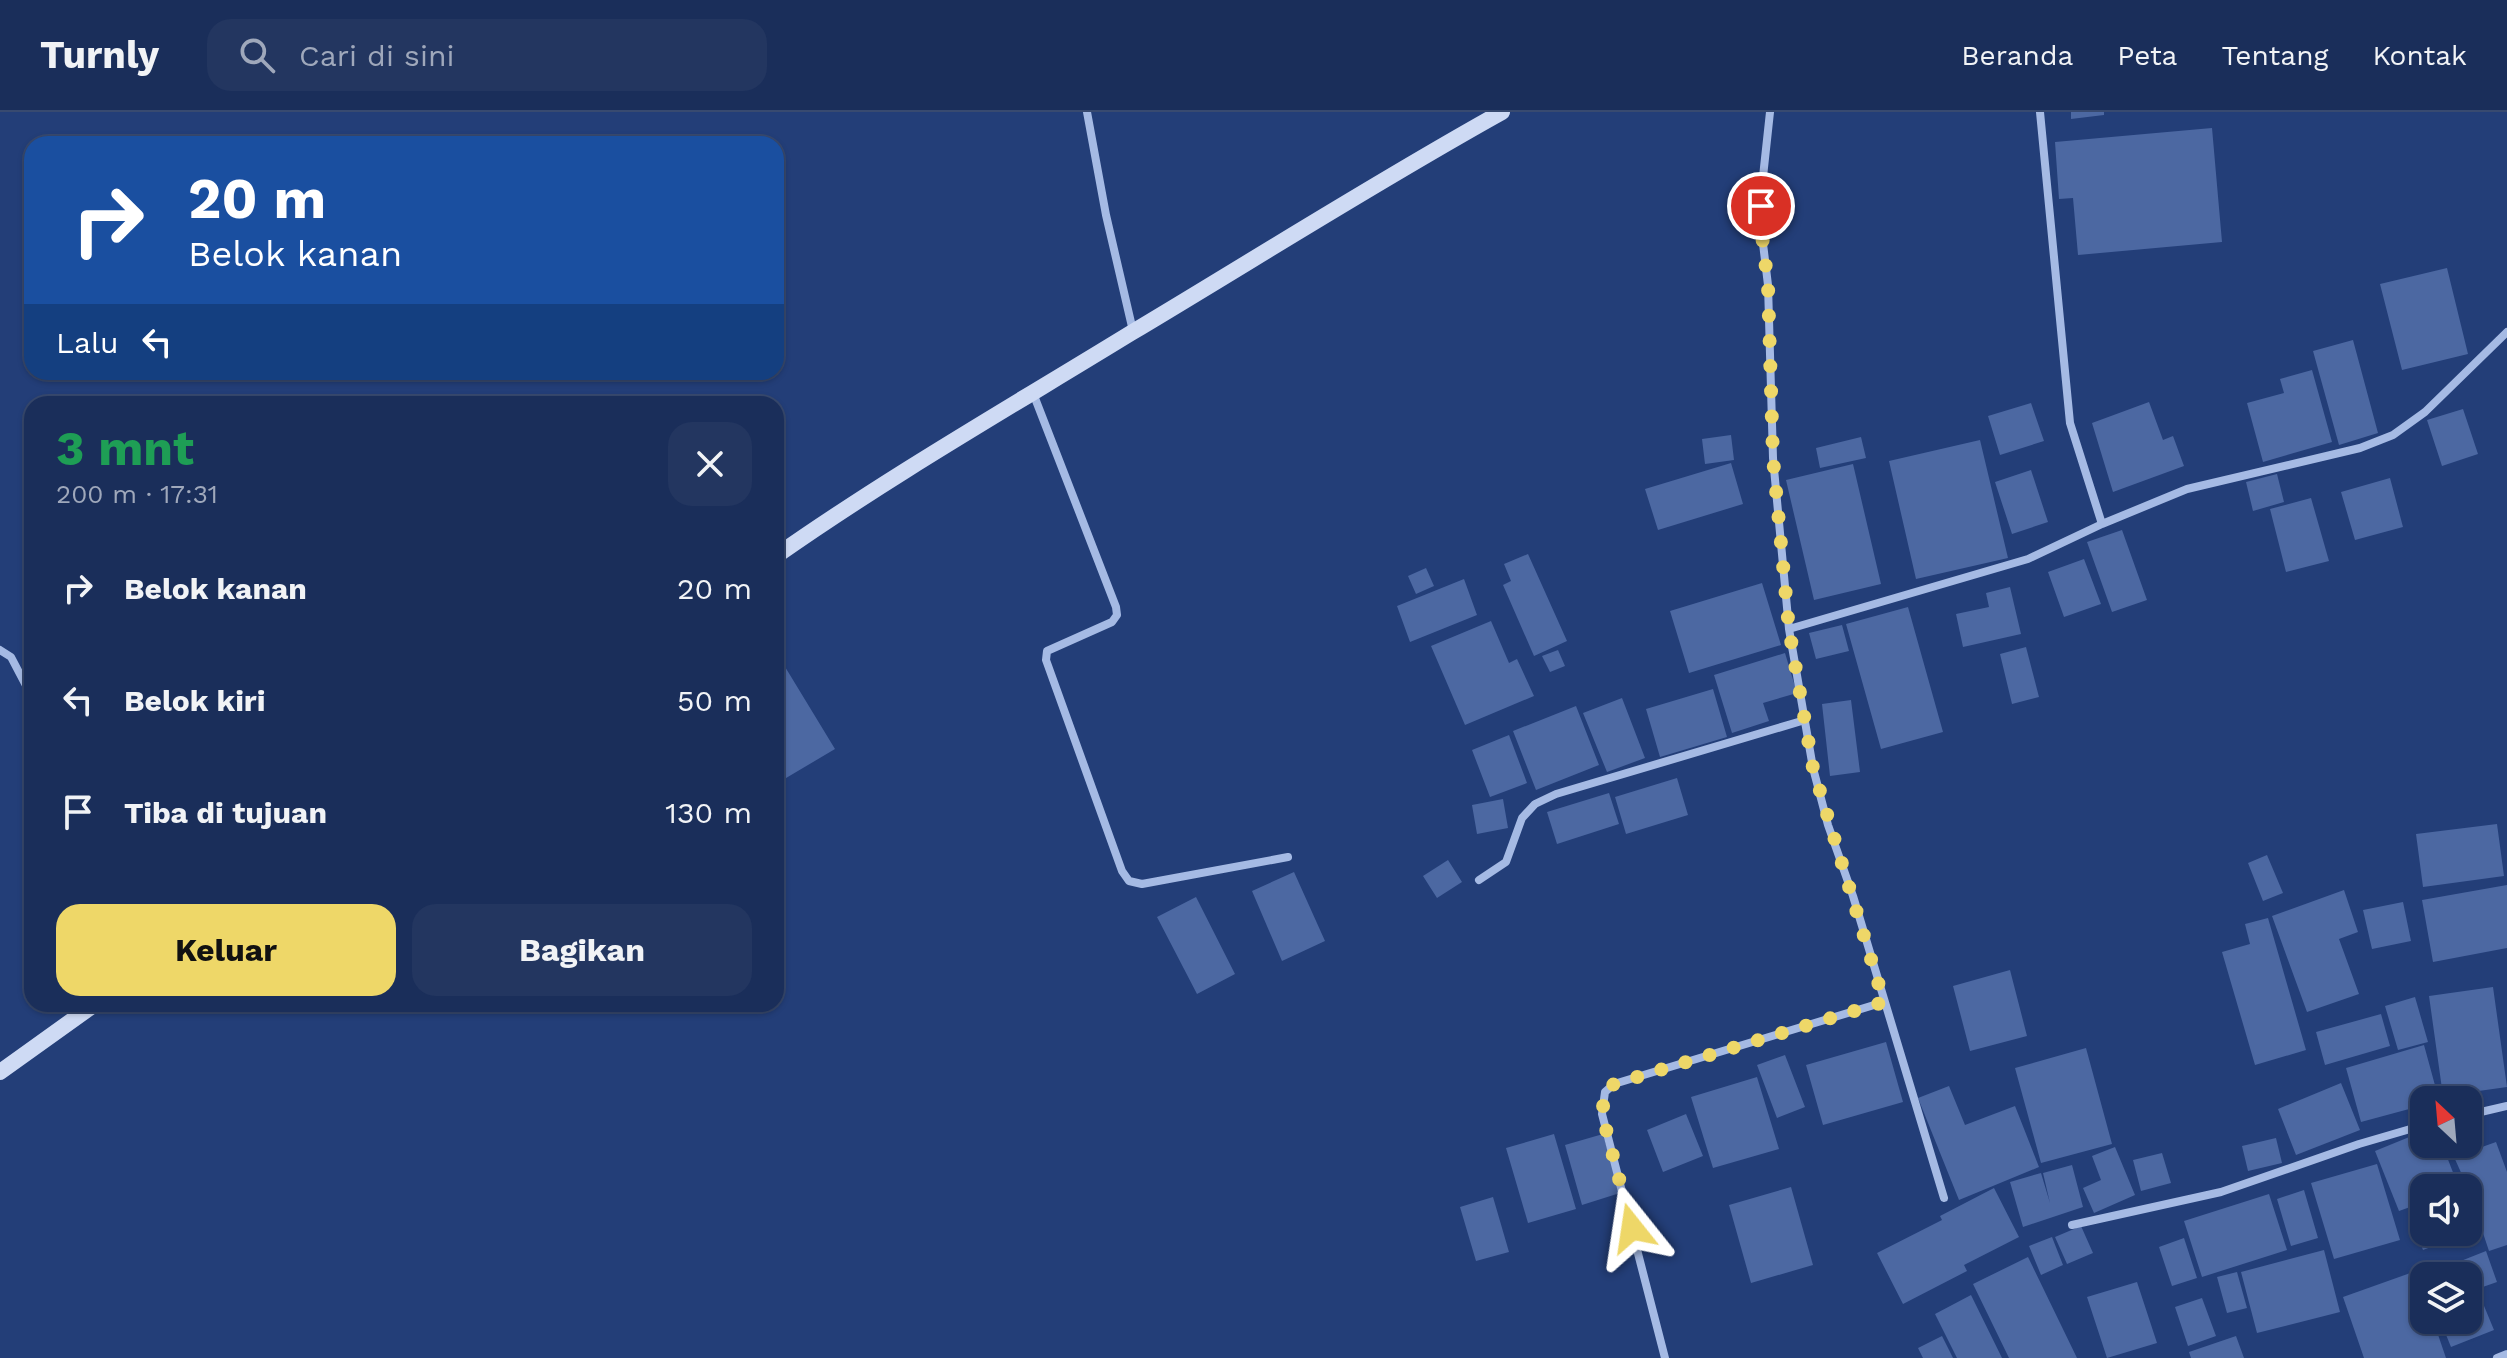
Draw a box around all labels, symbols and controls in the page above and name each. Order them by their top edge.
search box [207,19,767,91]
text: Turnly [40,33,159,77]
icon: search [235,33,279,77]
text: Cari di sini [299,38,454,73]
text: Beranda [1961,39,2073,72]
text: Peta [2117,39,2177,72]
text: Tentang [2221,39,2328,72]
text: Kontak [2372,39,2467,72]
text: 20 m [188,166,326,232]
icon: right [56,168,160,272]
pin [1727,172,1795,240]
icon: arrive [1739,184,1783,228]
text: Belok kanan [188,233,402,275]
icon: left [135,320,179,364]
text: Lalu [56,325,119,360]
text: 3 mnt [56,420,194,477]
button: close [668,422,752,506]
text: 200 m · 17:31 [56,479,218,509]
icon: right [56,566,100,610]
text: Belok kanan [124,571,307,606]
text: 20 m [677,571,752,606]
icon: left [56,678,100,722]
text: Belok kiri [124,683,266,718]
text: 50 m [677,683,752,718]
icon: arrive [56,790,100,834]
text: Tiba di tujuan [124,795,327,830]
text: 130 m [665,795,752,830]
button: Keluar [56,904,396,996]
button: Bagikan [412,904,752,996]
north arrow [2410,1086,2482,1158]
map controls [2410,1086,2482,1334]
button: sound [2410,1174,2482,1246]
position arrow [1590,1186,1674,1270]
button: layers [2410,1262,2482,1334]

